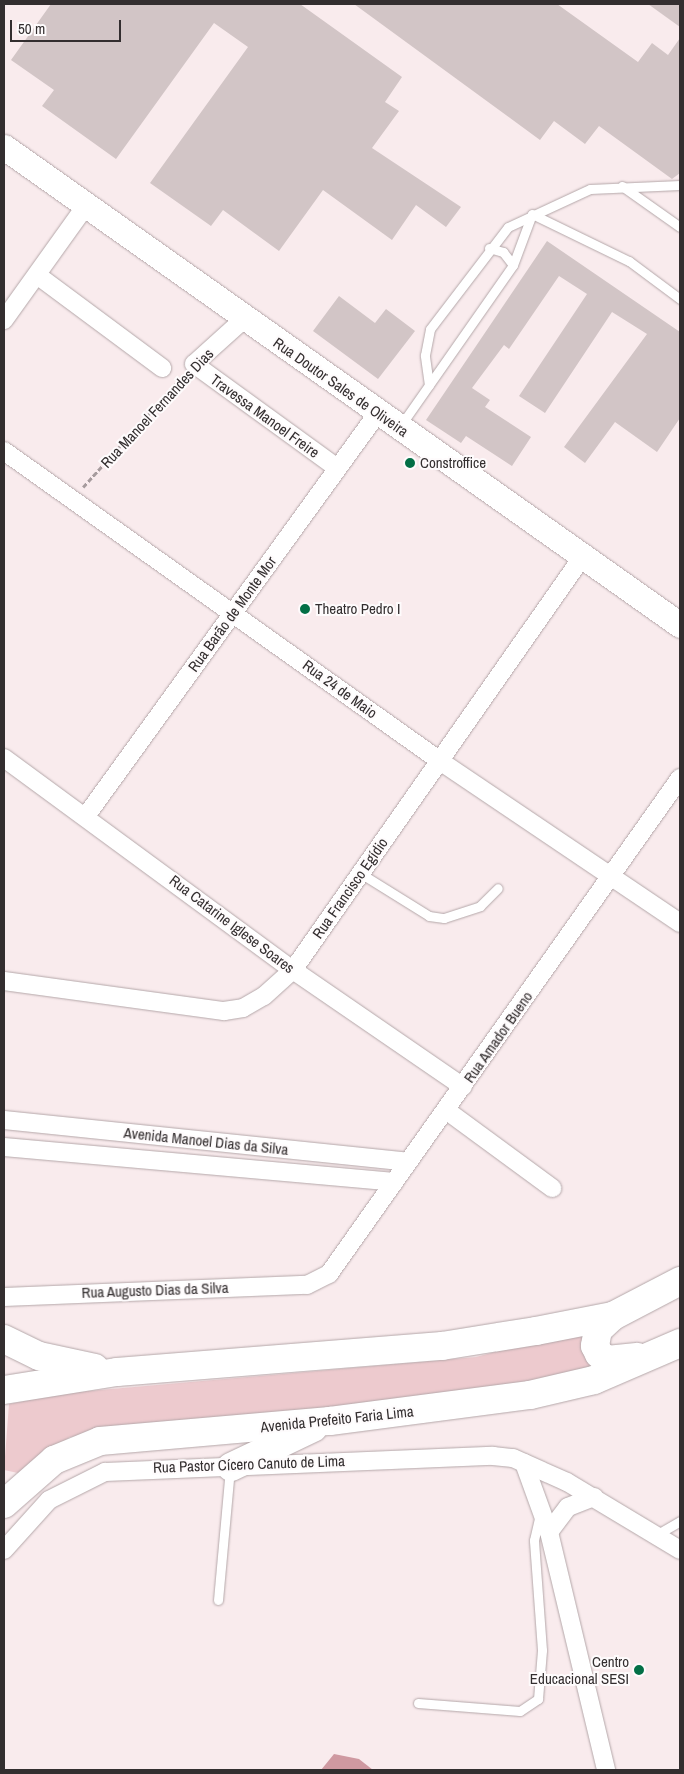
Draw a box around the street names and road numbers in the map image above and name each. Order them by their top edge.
street label: Rua Doutor Sales de Oliveira [270,334,412,440]
street label: Rua Manoel Fernandes Dias [97,345,217,471]
street label: Travessa Manoel Freire [207,370,323,462]
street label: Rua Barão de Monte Mor [184,553,280,675]
street label: Rua 24 de Maio [299,656,381,722]
street label: Rua Francisco Egídio [309,834,391,942]
street label: Rua Catarine Iglese Soares [166,871,298,977]
street label: Rua Amador Bueno [460,988,536,1086]
street label: Avenida Manoel Dias da Silva [123,1123,289,1159]
street label: Rua Augusto Dias da Silva [81,1278,229,1302]
street label: Avenida Prefeito Faria Lima [260,1402,414,1436]
street label: Rua Pastor Cícero Canuto de Lima [153,1452,345,1476]

